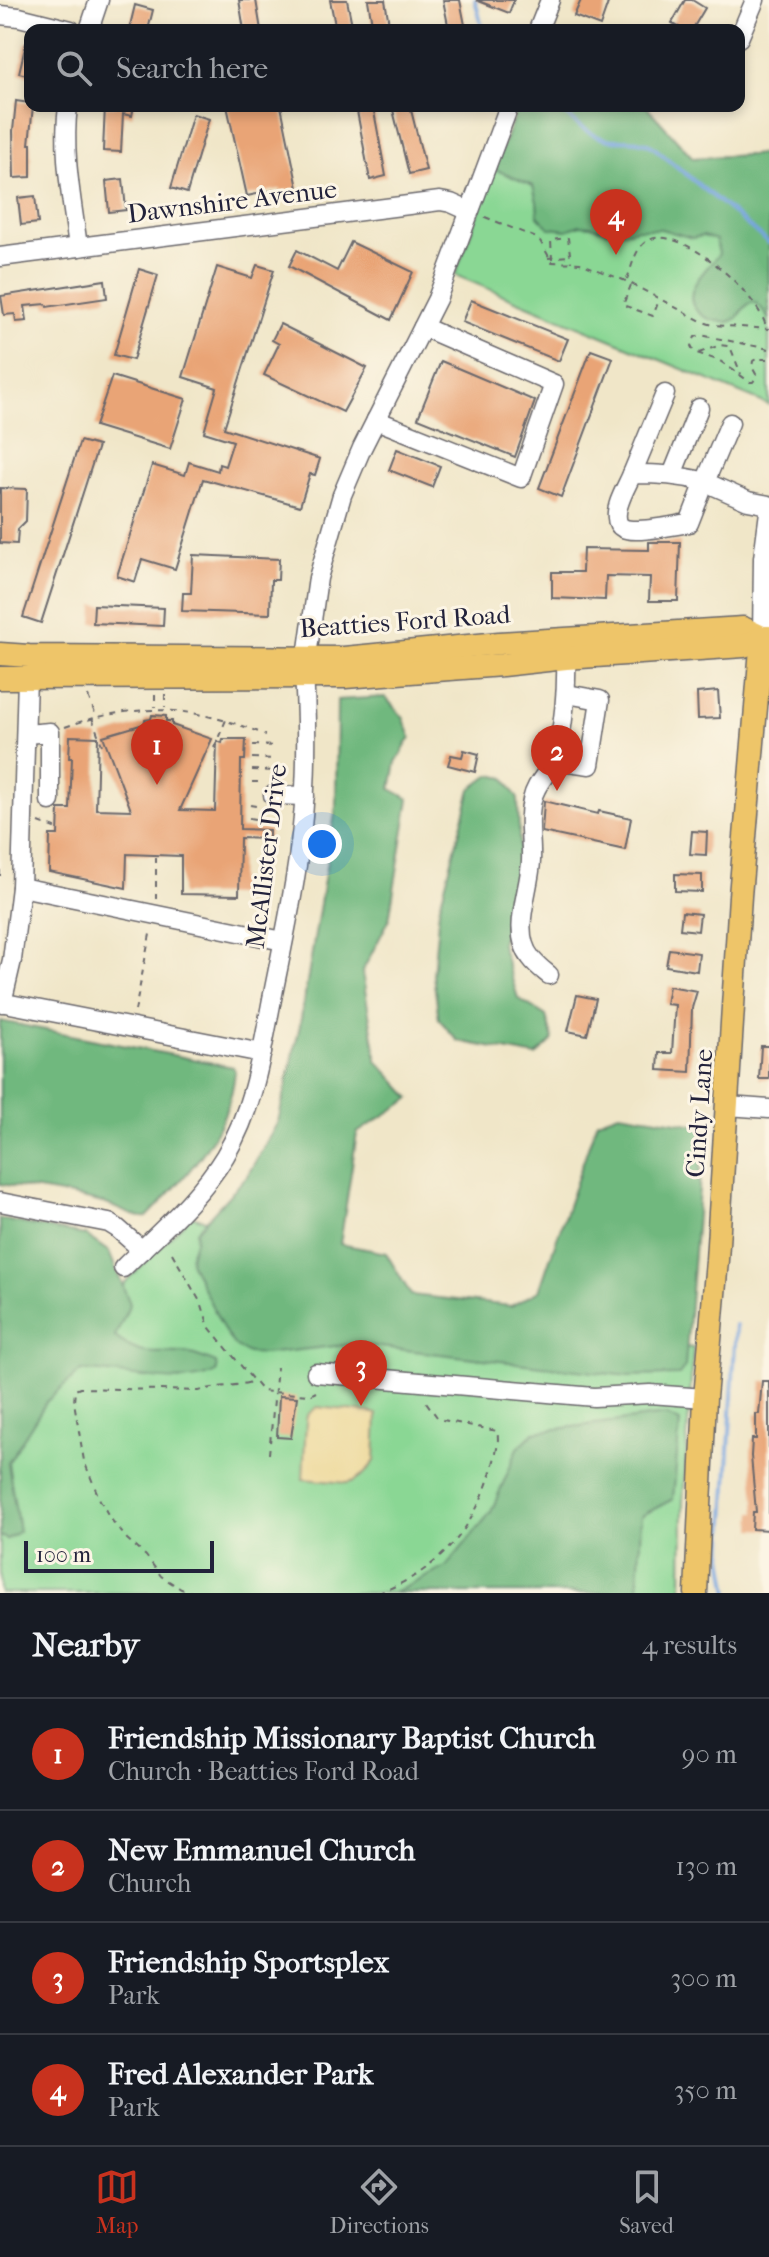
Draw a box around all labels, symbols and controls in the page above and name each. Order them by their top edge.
search box [24,24,745,112]
icon: search [52,46,96,90]
text: Search here [116,51,268,86]
street label: Dawnshire Avenue [126,173,339,230]
pin: 4 [590,189,642,255]
street label: Beatties Ford Road [299,599,512,644]
pin: 1 [131,719,183,785]
pin: 2 [531,725,583,791]
street label: McAllister Drive [240,762,293,950]
your location [302,824,342,864]
street label: Cindy Lane [680,1048,719,1178]
pin: 3 [335,1340,387,1406]
scale bar [24,1537,214,1573]
text: 100 m [36,1542,91,1568]
text: Nearby [32,1625,139,1665]
text: 4 results [642,1630,737,1661]
text: Friendship Missionary Baptist Church [108,1721,596,1756]
text: 1 [53,1739,63,1770]
text: 90 m [682,1739,737,1770]
text: Church · Beatties Ford Road [108,1756,419,1787]
text: New Emmanuel Church [108,1833,415,1868]
text: 2 [51,1851,65,1882]
text: 130 m [676,1851,737,1882]
text: Church [108,1868,191,1899]
text: Friendship Sportsplex [108,1945,389,1980]
text: 3 [53,1963,63,1994]
text: 300 m [670,1963,737,1994]
text: Park [108,1980,160,2011]
text: Fred Alexander Park [108,2057,373,2092]
text: 4 [50,2075,66,2106]
text: 350 m [674,2075,737,2106]
text: Park [108,2092,160,2123]
tab: Map [95,2165,139,2239]
tab: Directions [330,2165,429,2239]
tab: Saved [619,2165,674,2239]

